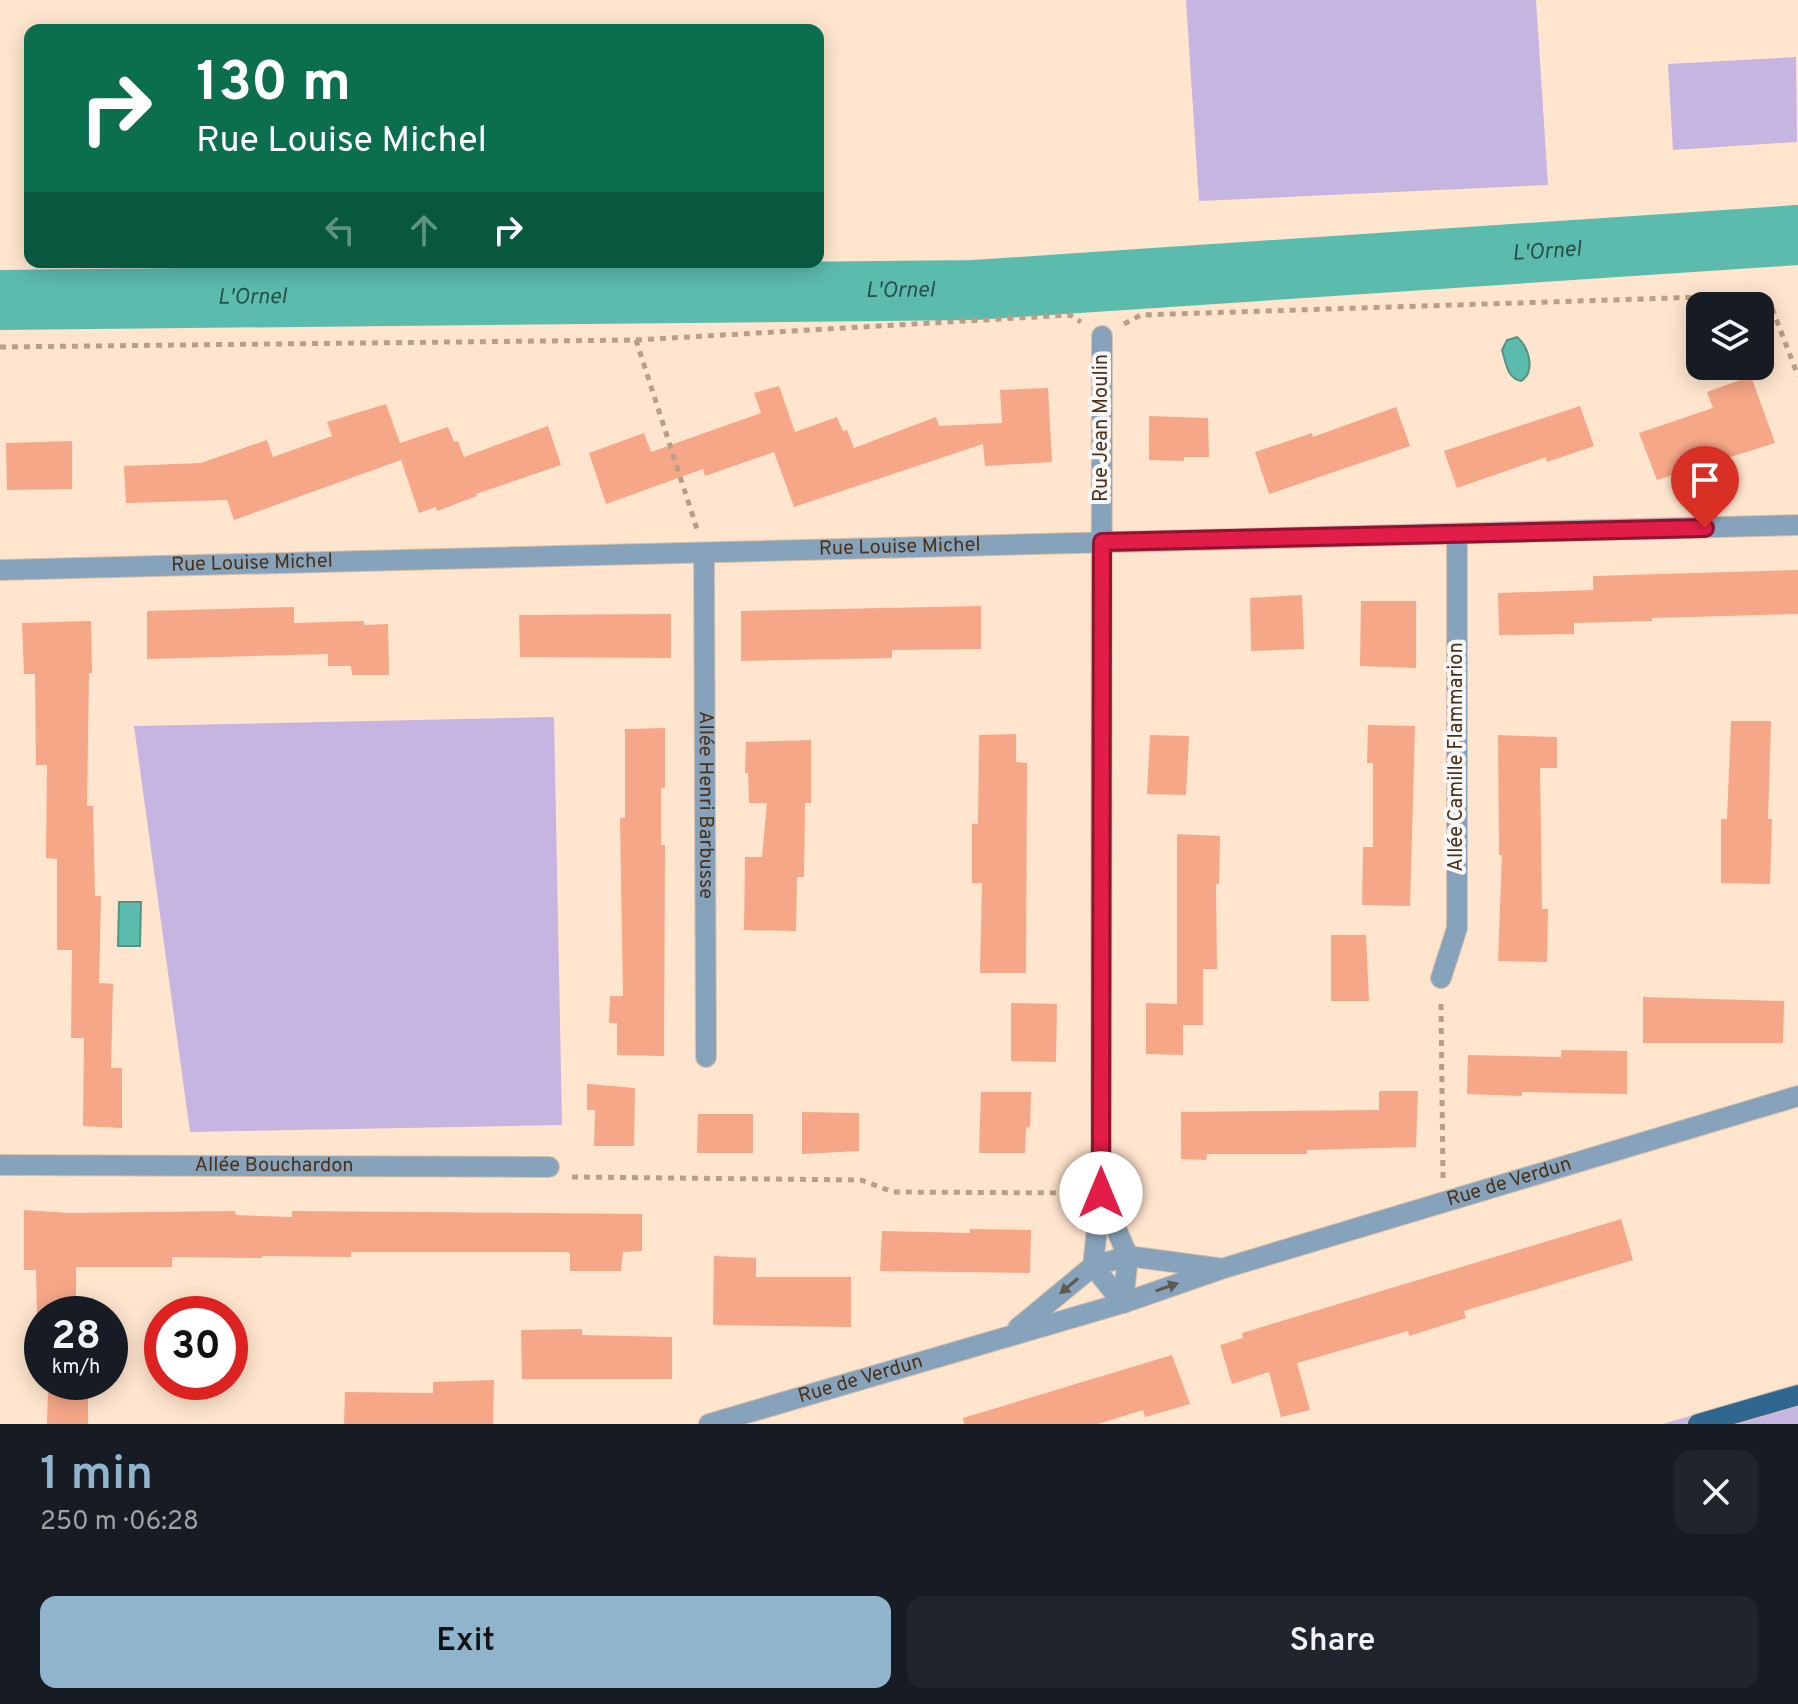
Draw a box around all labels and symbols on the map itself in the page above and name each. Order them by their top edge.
water label: L'Ornel [1511,236,1583,268]
water label: L'Ornel [865,277,936,305]
water label: L'Ornel [217,284,288,311]
street label: Rue Jean Moulin [1089,354,1115,502]
pin [1671,446,1739,528]
street label: Rue Louise Michel [819,532,981,563]
street label: Rue Louise Michel [171,549,333,579]
street label: Allée Camille Flammarion [1444,642,1470,872]
street label: Allée Henri Barbusse [692,711,718,899]
position arrow [1059,1151,1143,1235]
street label: Rue de Verdun [1444,1152,1575,1214]
street label: Allée Bouchardon [194,1153,354,1179]
one-way arrow [1059,1277,1079,1294]
one-way arrow [1156,1281,1180,1293]
speed limit sign: 30 [144,1296,248,1400]
street label: Rue de Verdun [795,1349,926,1410]

